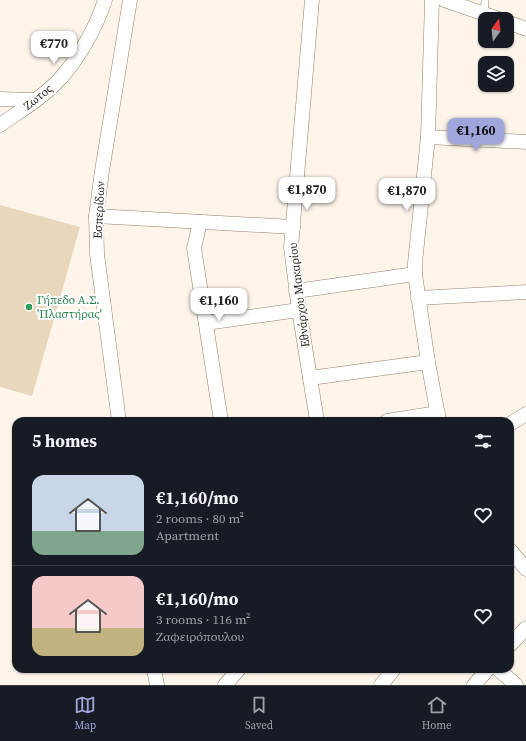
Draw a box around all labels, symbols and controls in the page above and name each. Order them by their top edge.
north arrow [478,12,514,48]
map controls [478,12,514,92]
pin: €770 [30,31,78,65]
text: €770 [40,35,68,52]
button: layers [478,56,514,92]
street label: Ζωτος [20,80,56,114]
pin: €1,160 [443,118,509,152]
text: €1,160 [456,122,496,139]
pin: €1,870 [274,177,340,211]
pin: €1,870 [374,178,440,212]
street label: Εσπερίδων [89,181,109,239]
text: €1,870 [287,181,327,198]
text: €1,870 [387,182,427,199]
street label: Εθνάρχου Μακαρίου [285,242,313,348]
pin: €1,160 [186,288,252,322]
place label: Γήπεδο Α.Σ. 'Πλαστήρας' [37,292,102,322]
text: €1,160 [199,292,239,309]
marker: Γήπεδο Α.Σ. 'Πλαστήρας' [24,302,34,312]
text: 5 homes [32,429,97,453]
icon: filters [472,430,494,452]
text: €1,160/mo [156,486,238,510]
icon: home [64,491,112,539]
icon: heart [472,504,494,526]
text: 2 rooms · 80 m² [156,510,244,527]
text: Apartment [156,527,219,544]
text: €1,160/mo [156,587,238,611]
icon: home [64,592,112,640]
icon: heart [472,605,494,627]
text: 3 rooms · 116 m² [156,611,251,628]
text: Ζαφειρόπουλου [156,628,244,645]
tab: Map [74,694,96,733]
tab: Saved [245,694,273,733]
tab: Home [422,694,452,733]

